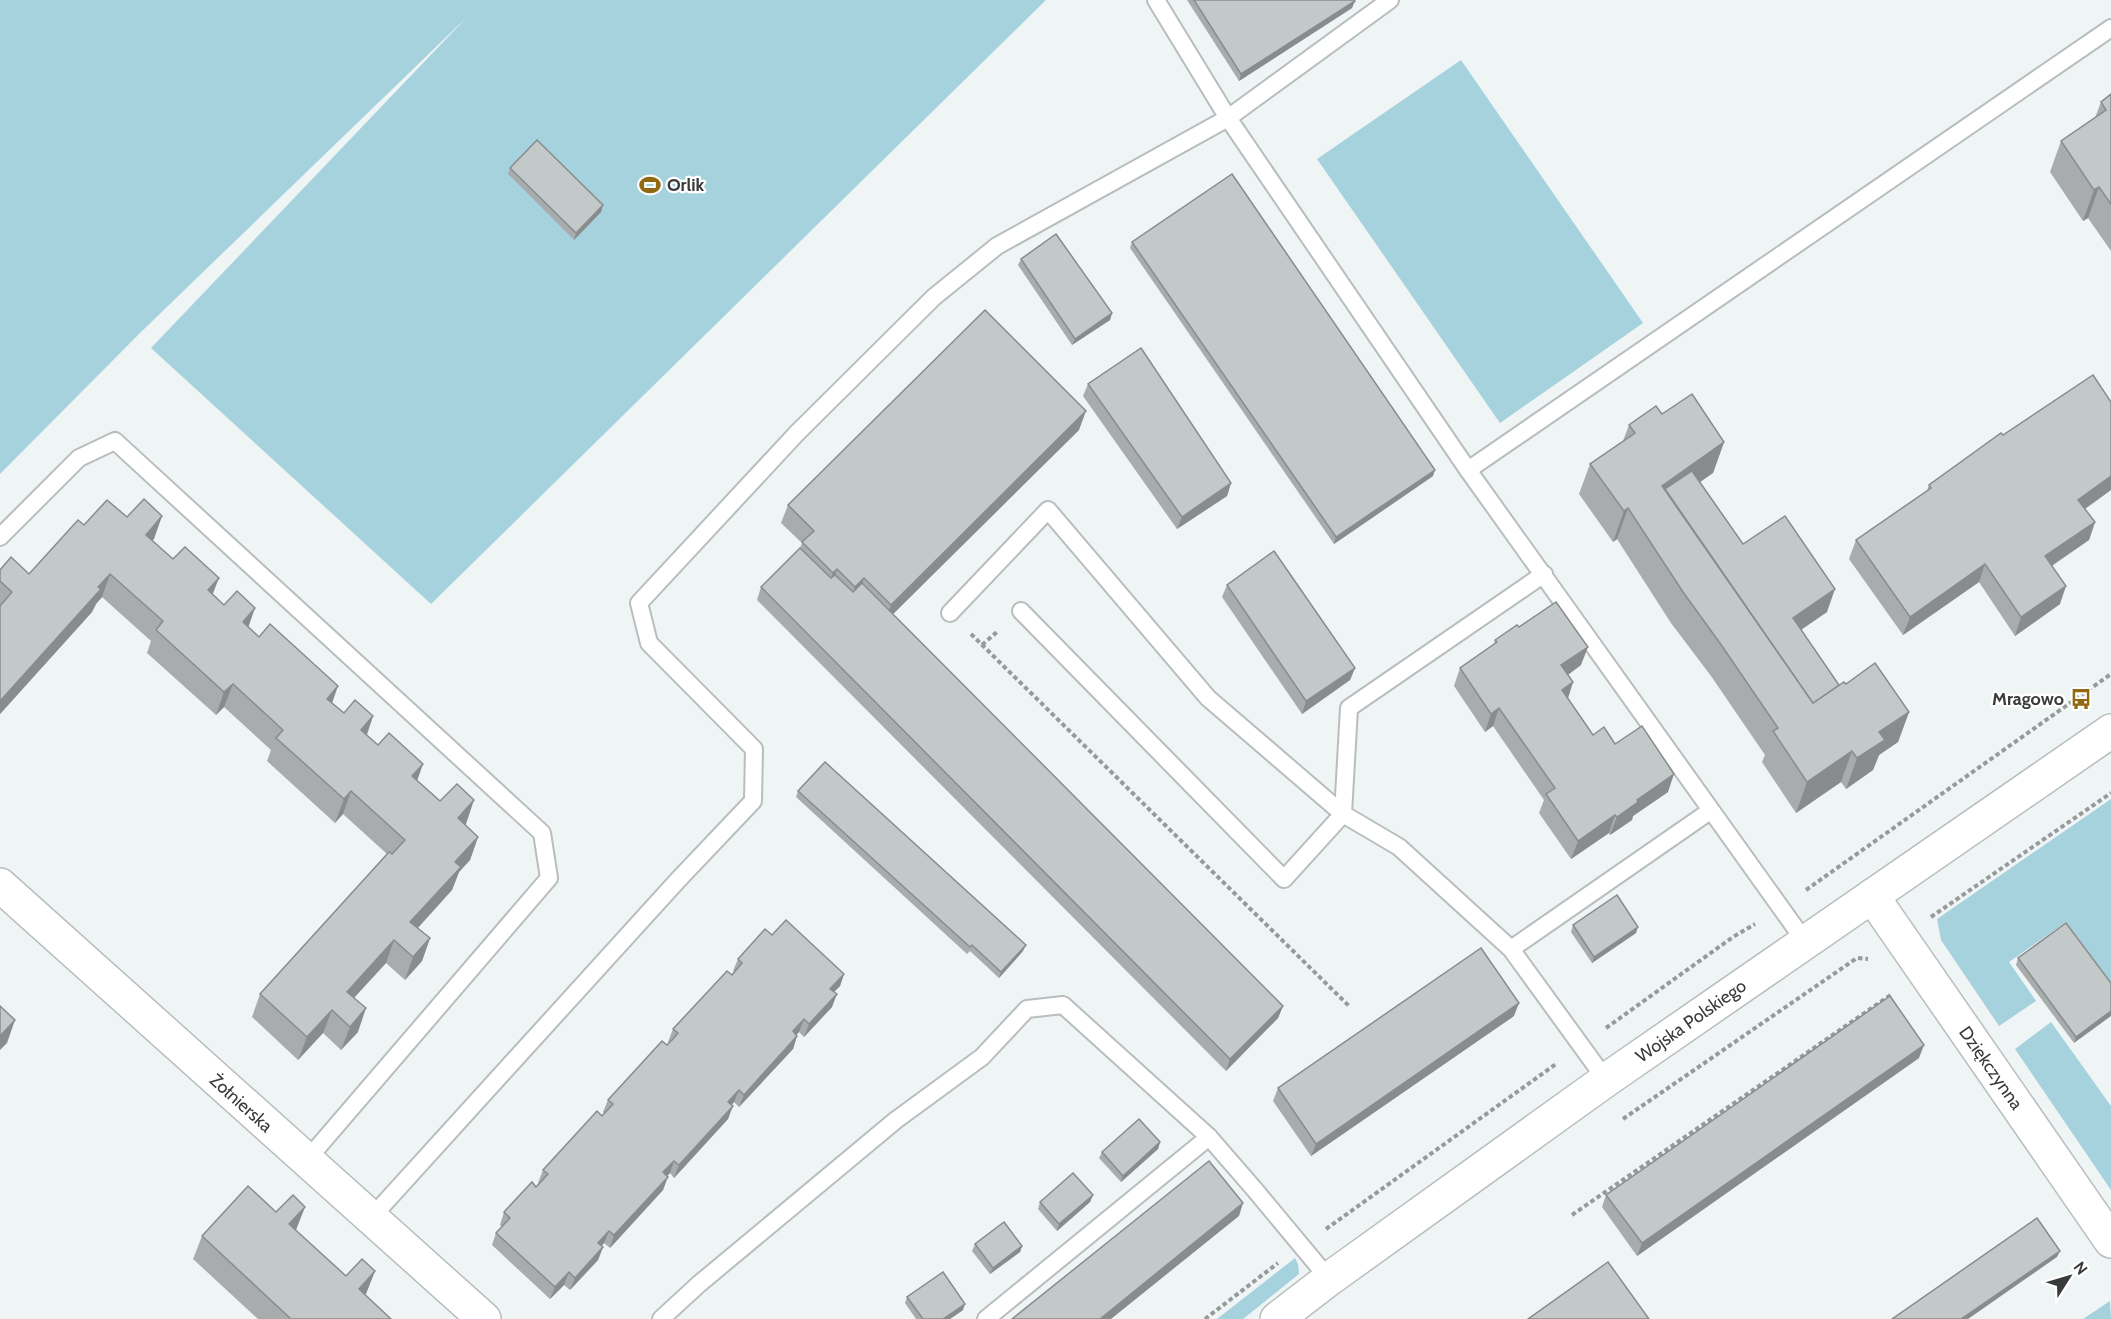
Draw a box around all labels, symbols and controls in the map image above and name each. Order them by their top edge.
sports icon: Orlik [638,173,662,197]
place label: Orlik [667,174,705,196]
bus stop icon: Mragowo [2069,687,2093,711]
place label: Mragowo [1992,688,2064,710]
street label: Wojska Polskiego [1632,975,1751,1067]
street label: Dziękczynna [1954,1022,2028,1114]
street label: Żołnierska [205,1069,277,1137]
north arrow [2039,1247,2099,1307]
text: N [2070,1258,2092,1279]

